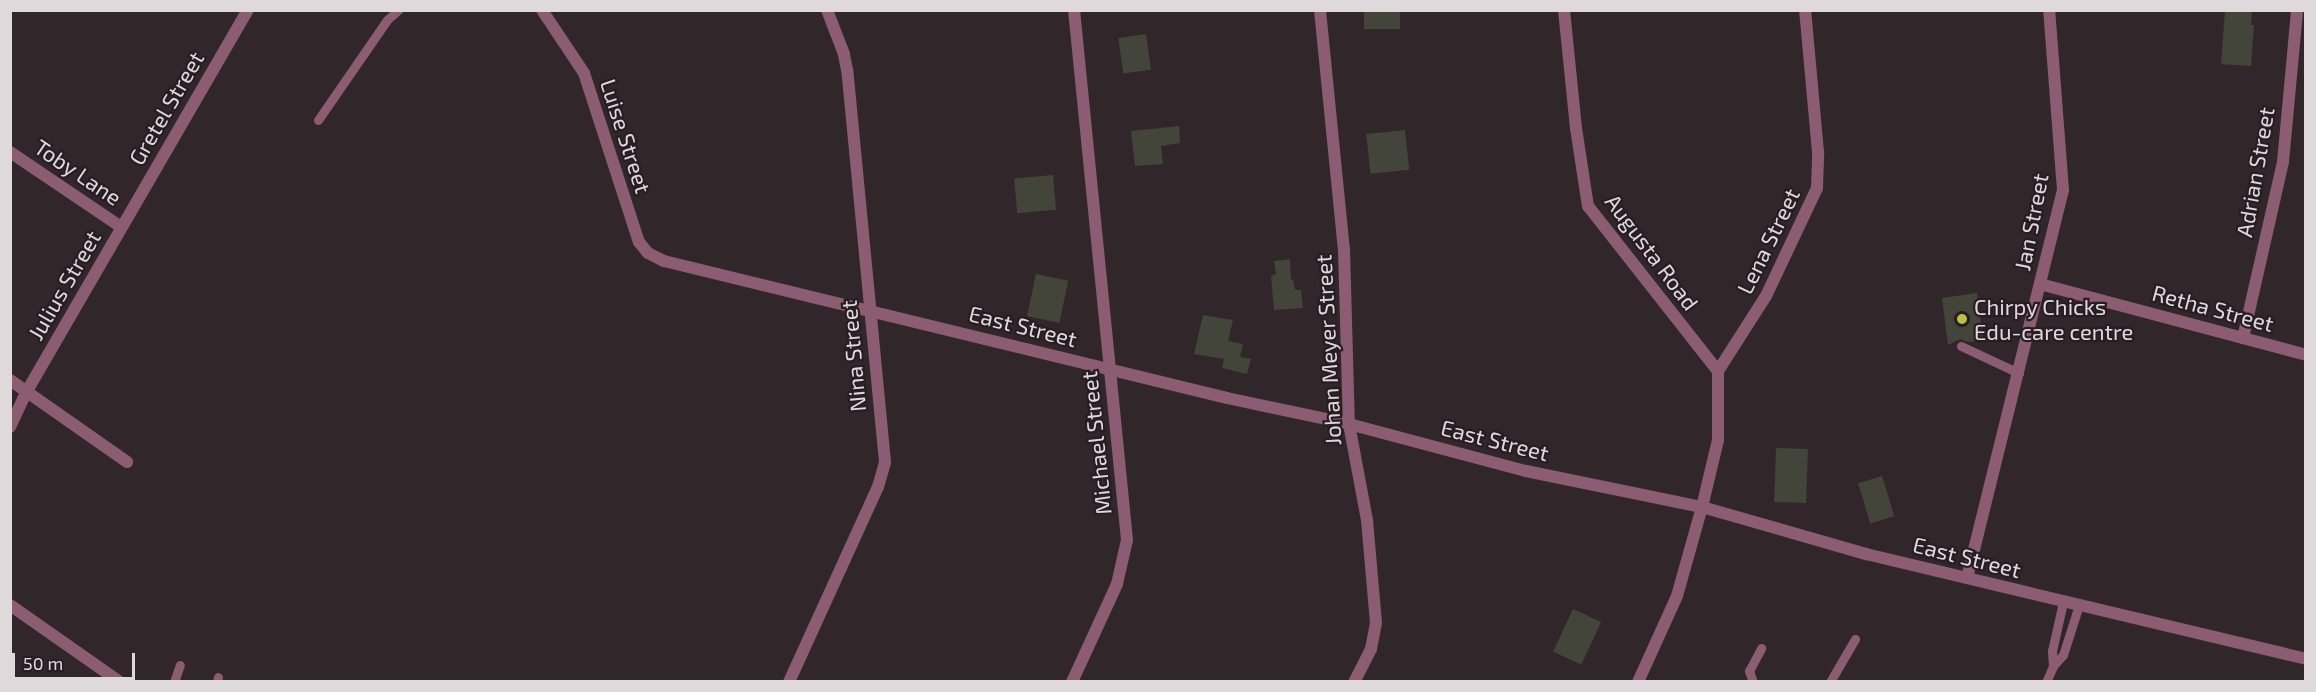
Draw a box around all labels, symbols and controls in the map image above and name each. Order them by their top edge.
street label: Gretel Street [123,46,209,170]
street label: Luise Street [595,76,657,196]
street label: Adrian Street [2231,105,2279,239]
street label: Toby Lane [29,133,127,211]
street label: Jan Street [2009,171,2053,273]
street label: Lena Street [1731,184,1805,298]
street label: Augusta Road [1600,189,1704,315]
street label: Julius Street [22,226,106,344]
street label: Johan Meyer Street [1310,254,1346,446]
street label: Retha Street [2149,279,2277,337]
place label: Chirpy Chicks Edu-care centre [1974,293,2133,344]
street label: Nina Street [835,299,871,413]
street label: East Street [966,300,1080,352]
marker: Chirpy Chicks Edu-care centre [1955,312,1969,326]
street label: Michael Street [1075,370,1117,516]
street label: East Street [1438,414,1552,466]
street label: East Street [1910,531,2024,583]
scale bar [15,641,138,679]
text: 50 m [23,652,63,674]

